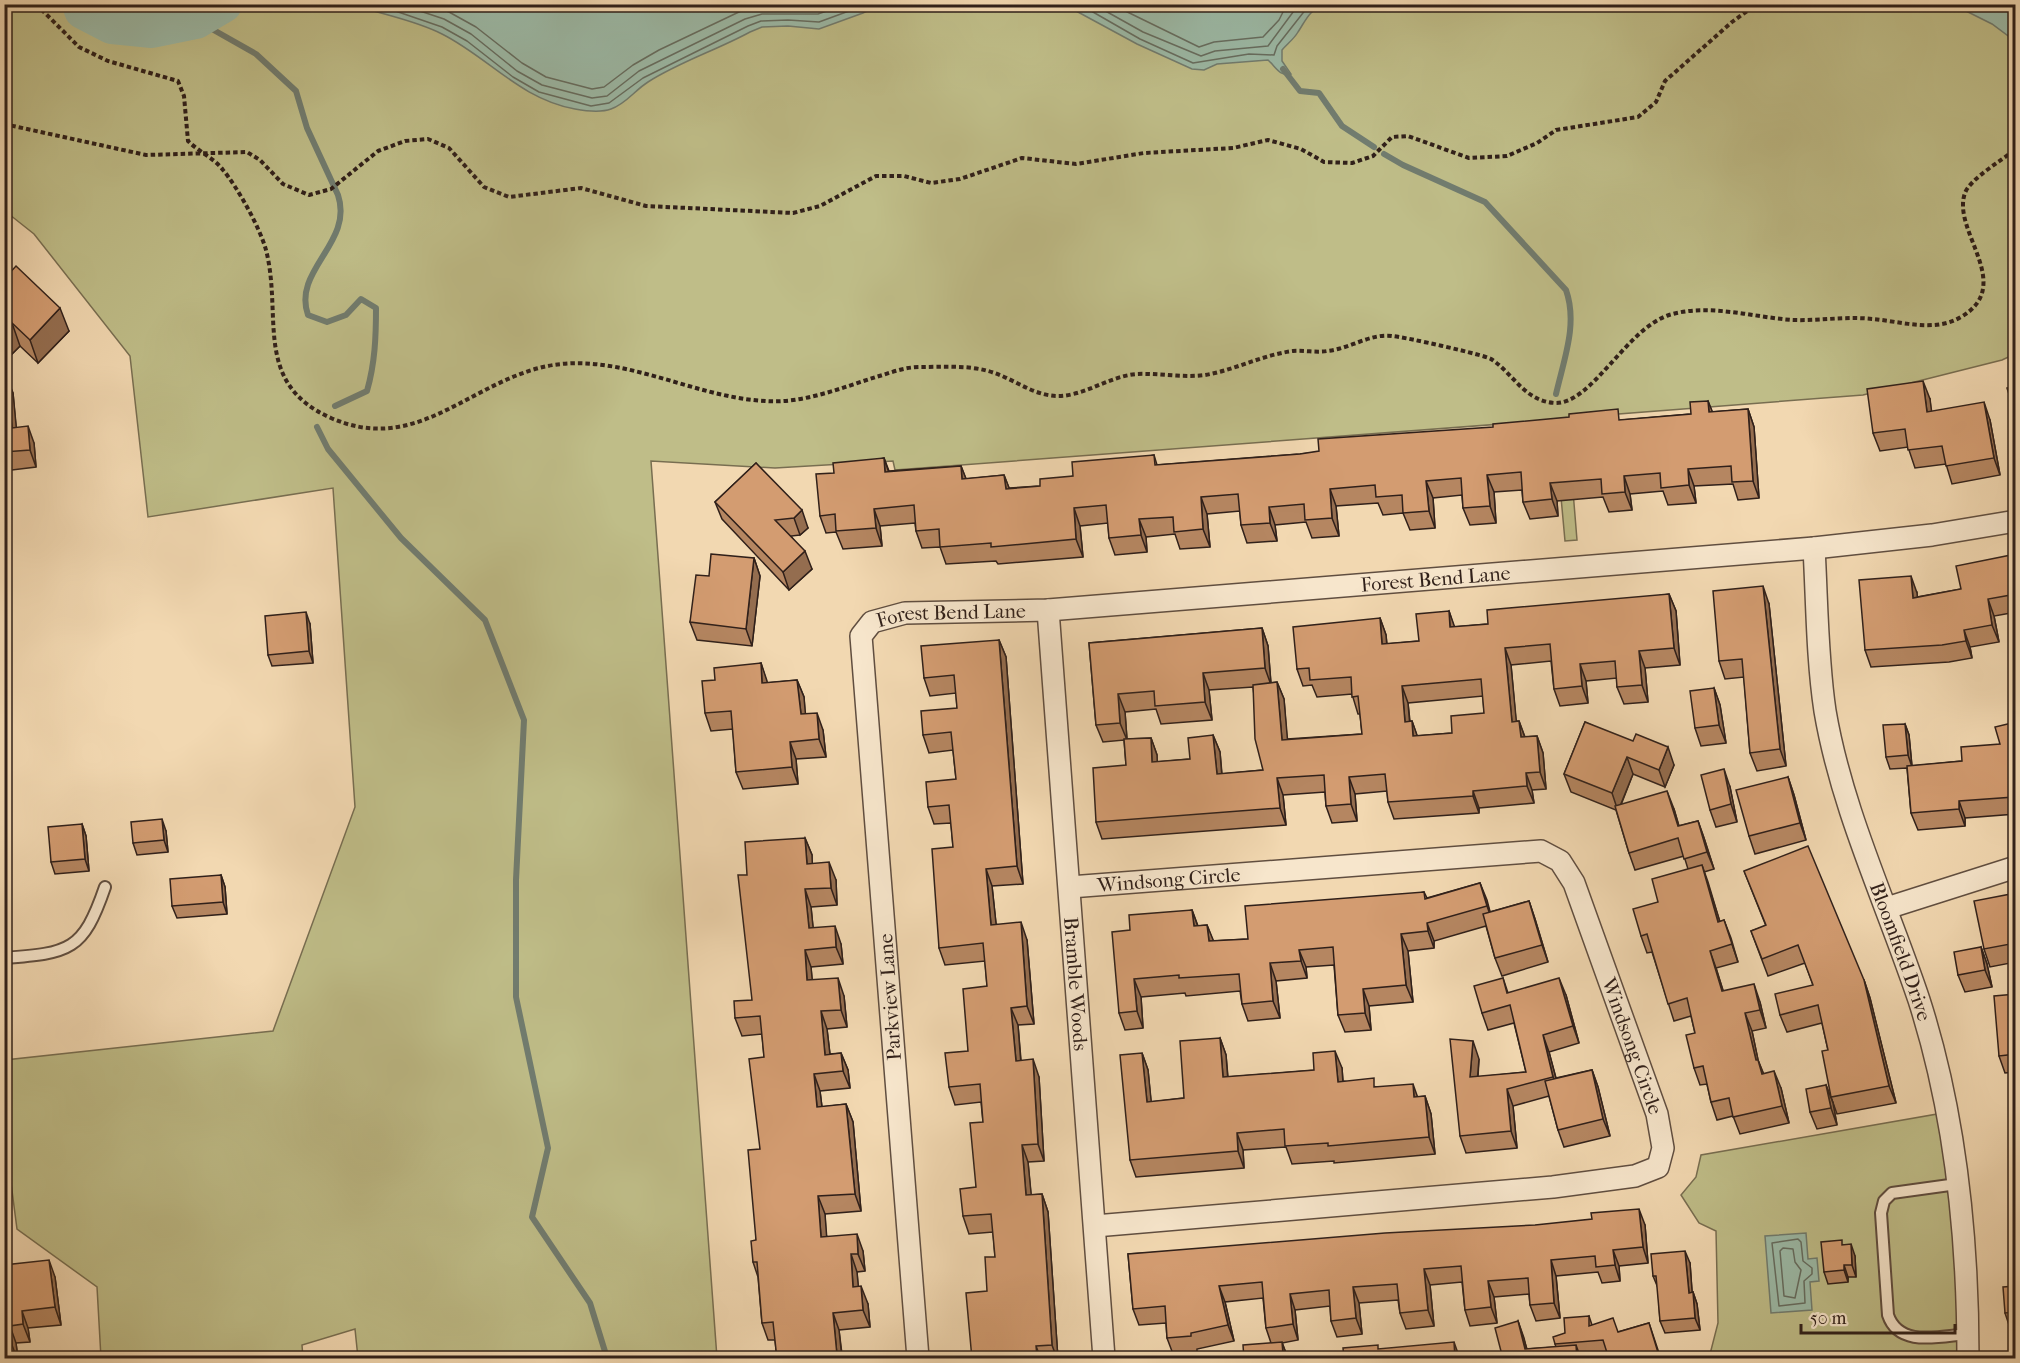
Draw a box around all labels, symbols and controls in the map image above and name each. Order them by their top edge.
street label: Forest Bend Lane [1360,561,1511,596]
street label: Forest Bend Lane [874,599,1026,632]
street label: Windsong Circle [1095,863,1241,896]
street label: Bloomfield Drive [1865,879,1936,1024]
street label: Bramble Woods [1060,916,1092,1052]
street label: Parkview Lane [874,933,906,1061]
street label: Windsong Circle [1597,973,1668,1117]
scale bar [1801,1297,1956,1335]
text: 50 m [1810,1308,1847,1329]

